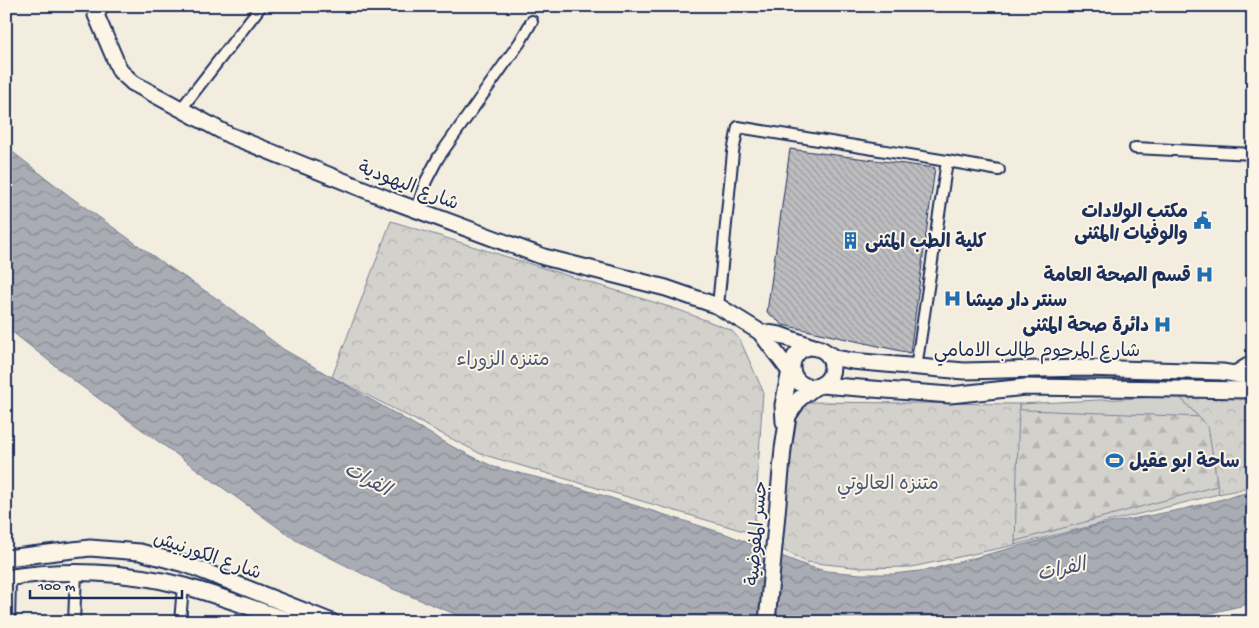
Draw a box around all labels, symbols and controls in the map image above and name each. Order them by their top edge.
street label: شارع اليهودية [354,158,461,217]
place label: مكتب الولادات والوفيات /المثنى [1074,202,1188,247]
public building icon: مكتب الولادات والوفيات /المثنى [1192,211,1212,231]
building icon: كلية الطب المثنى [841,230,861,250]
place label: كلية الطب المثنى [865,231,987,255]
hospital icon: قسم الصحة العامة [1195,264,1215,284]
place label: قسم الصحة العامة [1044,265,1191,289]
hospital icon: سنتر دار ميشا [942,289,962,309]
place label: سنتر دار ميشا [966,291,1067,314]
hospital icon: دائرة صحة المثنى [1153,314,1173,334]
place label: دائرة صحة المثنى [1023,315,1149,339]
street label: شارع المرحوم طالب الامامي [934,341,1140,366]
park label: متنزه الزوراء [456,350,550,373]
sports icon: ساحة ابو عقيل [1105,450,1125,470]
place label: ساحة ابو عقيل [1129,451,1240,475]
water label: الفرات [339,458,397,505]
park label: متنزه العالوتي [837,474,939,499]
street label: جسر المفوضية [742,480,775,587]
street label: شارع الكورنيش [150,528,264,586]
water label: الفرات [1035,553,1091,588]
scale bar [30,568,182,600]
text: 100 m [37,578,76,596]

